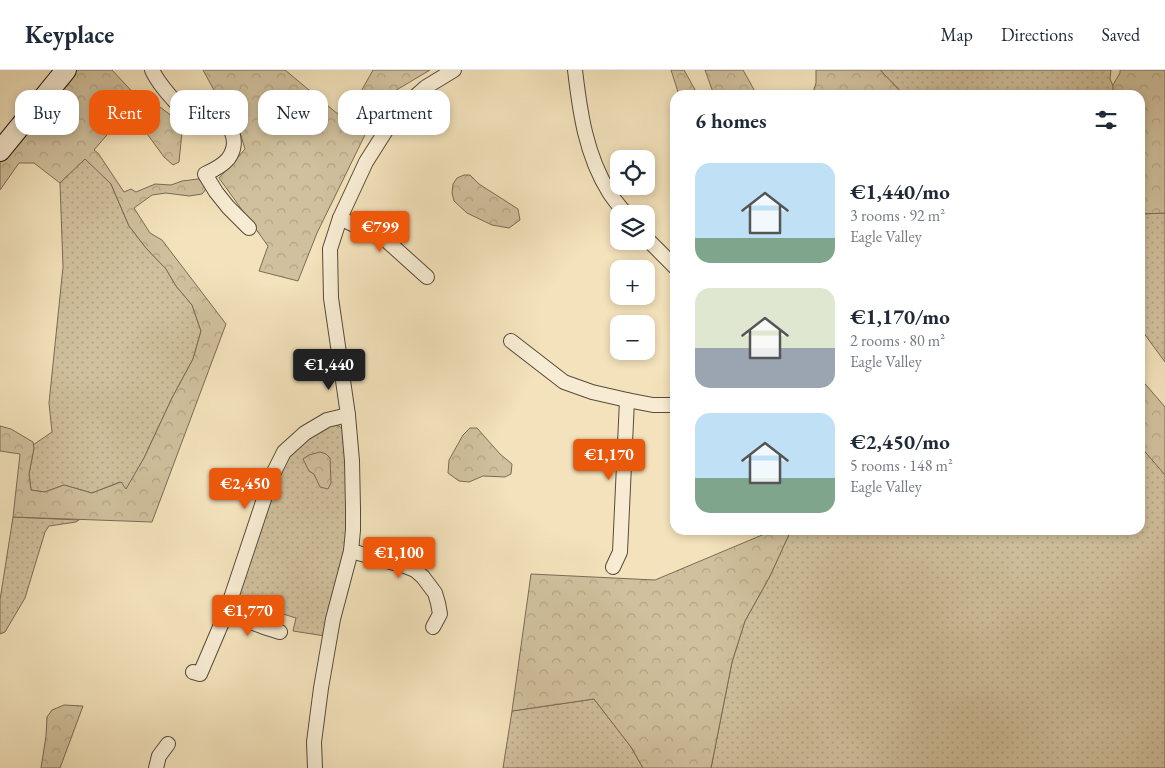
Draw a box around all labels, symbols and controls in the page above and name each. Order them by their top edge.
text: Keyplace [25,19,114,50]
text: Map [941,23,973,46]
text: Directions [1001,23,1073,46]
text: Saved [1101,23,1140,46]
chip: Buy [15,90,79,135]
chip: Rent [89,90,160,135]
chip: Filters [170,90,248,135]
chip: New [258,90,328,135]
chip: Apartment [338,90,450,135]
icon: filters [1092,106,1120,134]
text: 6 homes [695,107,767,134]
map controls [610,150,655,360]
button: locate [610,150,655,195]
text: €1,440/mo [850,178,950,205]
icon: home [735,183,795,243]
button: layers [610,205,655,250]
text: 3 rooms · 92 m² [850,205,945,226]
pin: €799 [350,210,410,253]
text: €799 [361,216,399,237]
text: Eagle Valley [850,226,922,247]
button: + [610,260,655,305]
text: €1,170/mo [850,303,950,330]
icon: home [735,308,795,368]
button: − [610,315,655,360]
text: 2 rooms · 80 m² [850,330,945,351]
pin: €1,440 [288,348,370,391]
text: Eagle Valley [850,351,922,372]
text: €1,440 [304,354,354,375]
text: €2,450/mo [850,428,950,455]
icon: home [735,433,795,493]
pin: €1,170 [568,438,650,481]
text: €1,170 [584,444,634,465]
text: 5 rooms · 148 m² [850,455,953,476]
pin: €2,450 [204,468,286,510]
text: €2,450 [220,473,270,494]
text: Eagle Valley [850,476,922,497]
pin: €1,100 [358,536,440,579]
text: €1,100 [374,542,424,563]
pin: €1,770 [207,594,289,637]
text: €1,770 [223,600,273,621]

